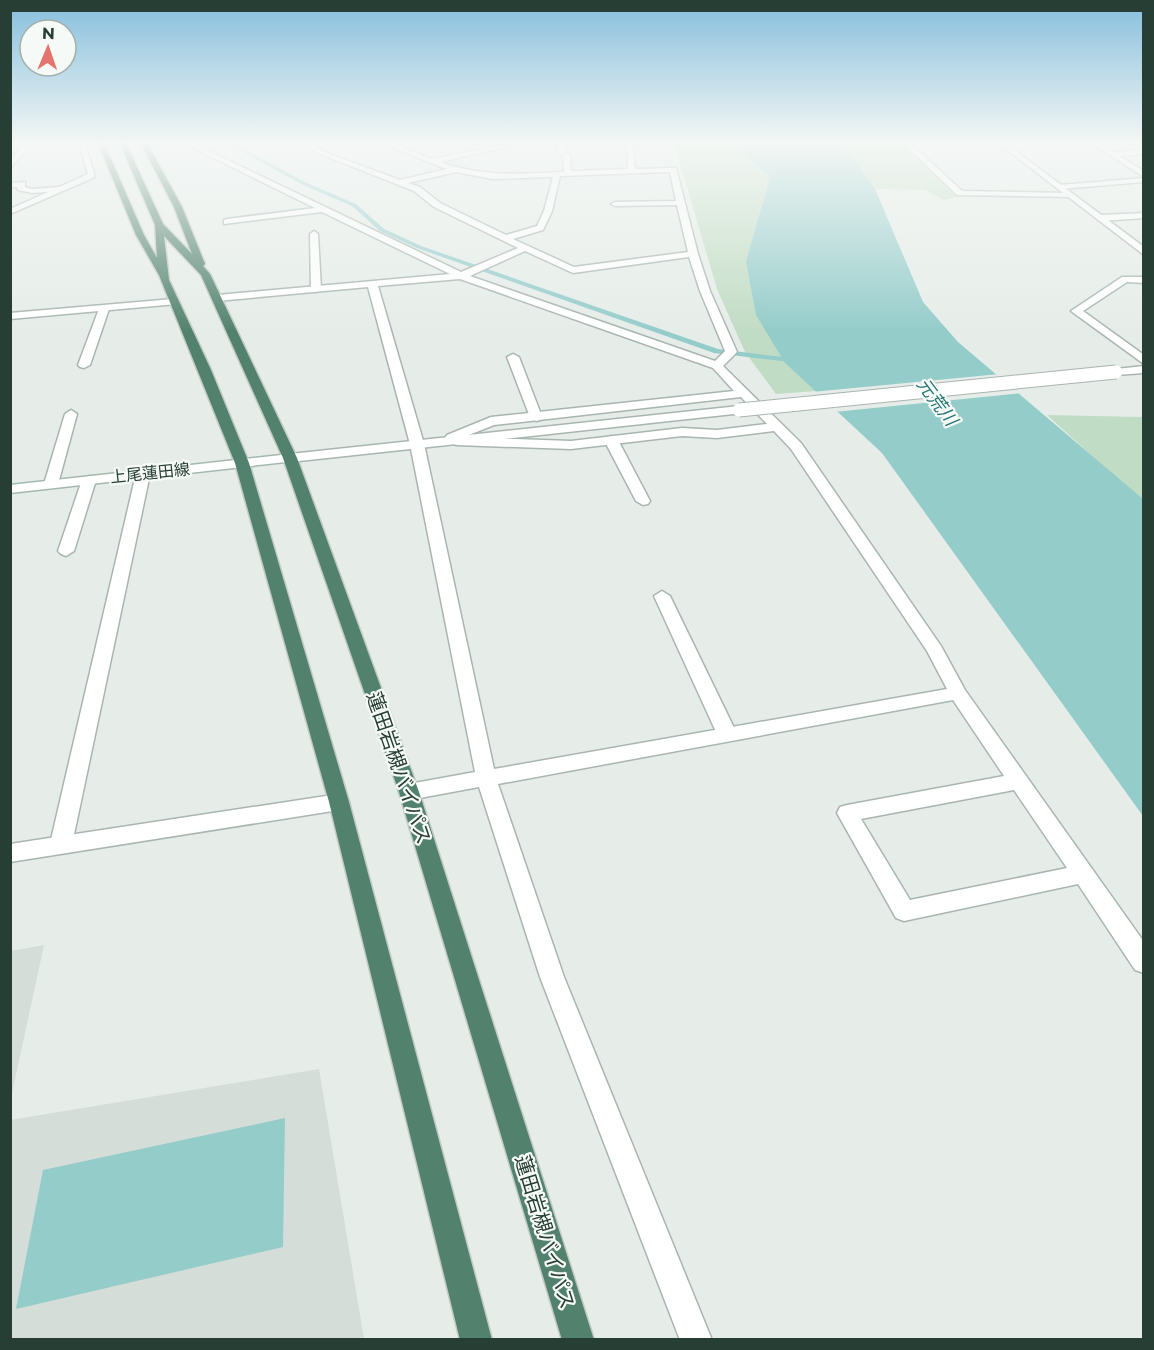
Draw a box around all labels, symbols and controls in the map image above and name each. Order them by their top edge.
north arrow [18,18,78,78]
text: N [42,24,55,43]
water label: 元荒川 [912,374,963,432]
street label: 上尾蓮田線 [109,459,191,487]
street label: 蓮田岩槻バイパス [362,689,436,847]
street label: 蓮田岩槻バイパス [510,1152,580,1312]

